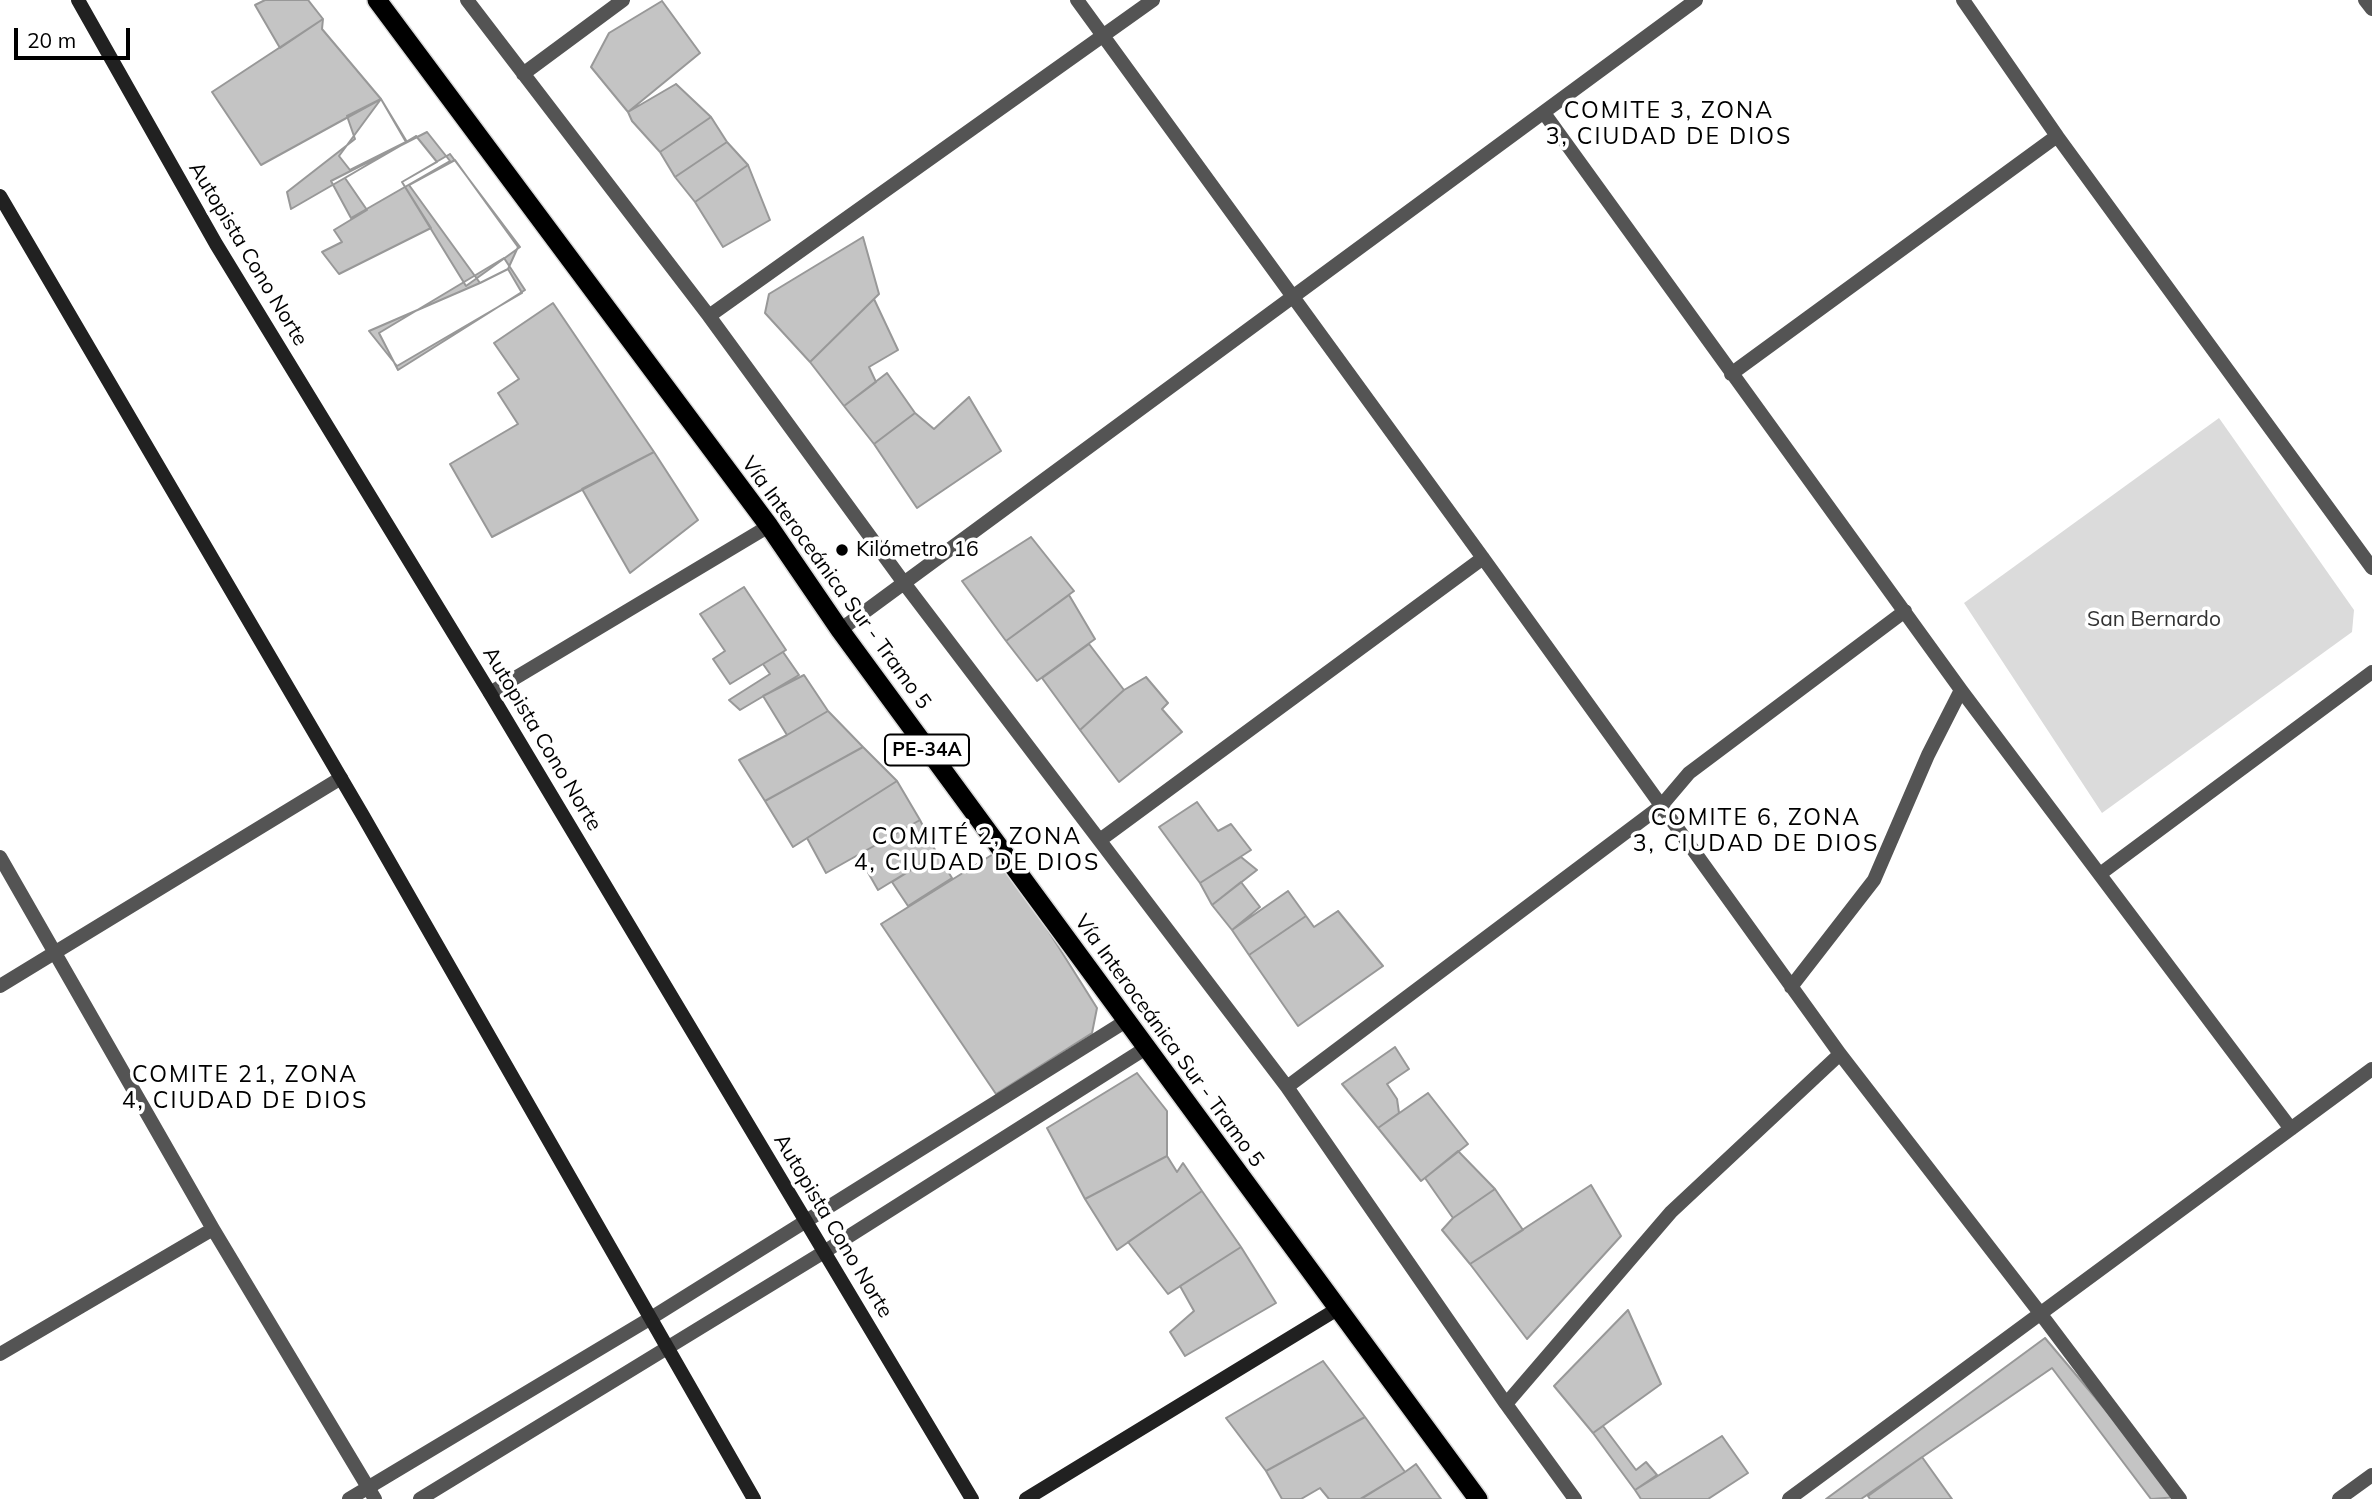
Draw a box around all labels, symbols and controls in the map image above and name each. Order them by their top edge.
scale bar [18,14,133,58]
text: 20 m [27,27,76,53]
district label: COMITE 3, ZONA 3, CIUDAD DE DIOS [1548,97,1790,151]
street label: Autopista Cono Norte [183,157,313,351]
street label: Vía Interoceánica Sur - Tramo 5 [736,452,936,714]
place label: Kilómetro 16 [856,537,979,563]
marker: Kilómetro 16 [834,542,850,558]
park label: San Bernardo [2087,607,2221,633]
street label: Autopista Cono Norte [477,642,607,836]
road number: PE-34A [885,734,969,765]
district label: COMITE 6, ZONA 3, CIUDAD DE DIOS [1635,804,1877,858]
district label: COMITÉ 2, ZONA 4, CIUDAD DE DIOS [856,823,1098,877]
street label: Vía Interoceánica Sur - Tramo 5 [1069,910,1269,1172]
district label: COMITE 21, ZONA 4, CIUDAD DE DIOS [124,1061,366,1115]
street label: Autopista Cono Norte [768,1129,898,1323]

